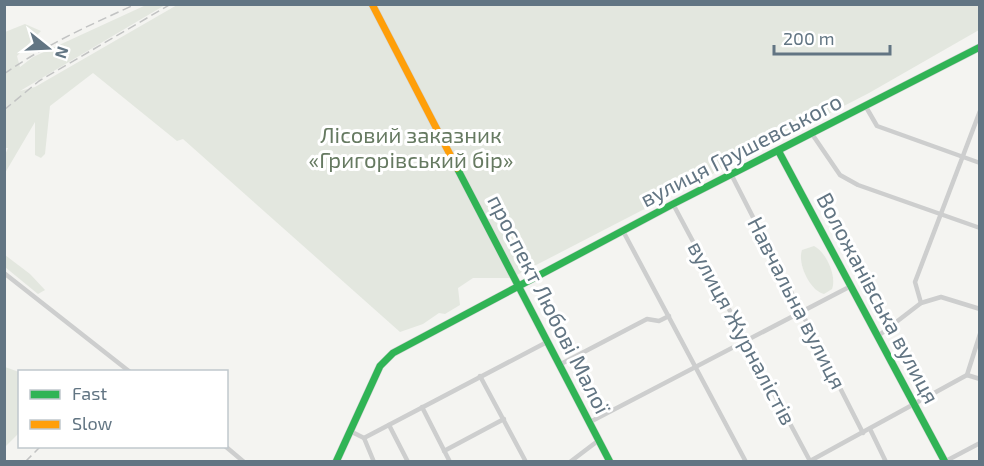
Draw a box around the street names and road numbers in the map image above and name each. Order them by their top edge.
street label: вулиця Грушевського [635,87,846,212]
street label: Воложанівська вулиця [811,188,946,408]
street label: проспект Любові Малої [483,190,617,418]
street label: Навчальна вулиця [742,212,853,393]
street label: вулиця Журналістів [683,236,802,429]

